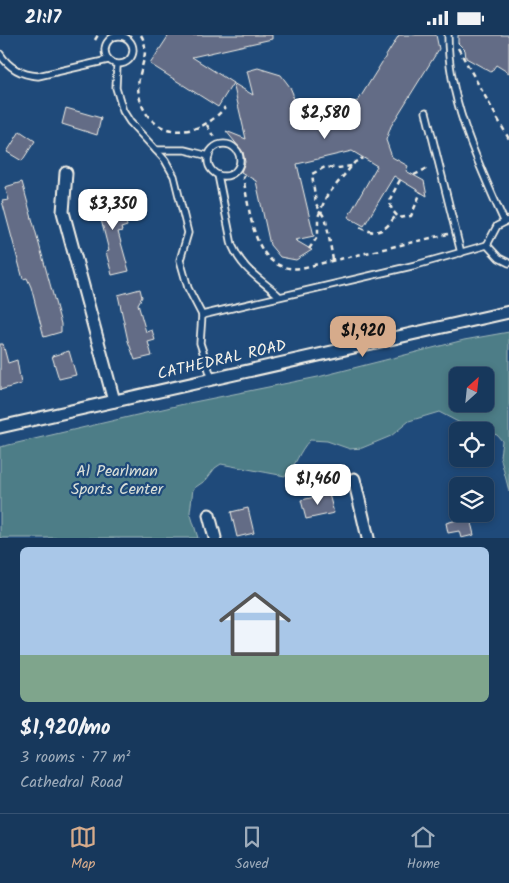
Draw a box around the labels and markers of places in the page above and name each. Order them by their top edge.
pin: $2,580 [284,97,366,140]
pin: $3,350 [72,189,154,231]
pin: $1,920 [322,315,404,358]
pin: $1,460 [277,463,359,506]

